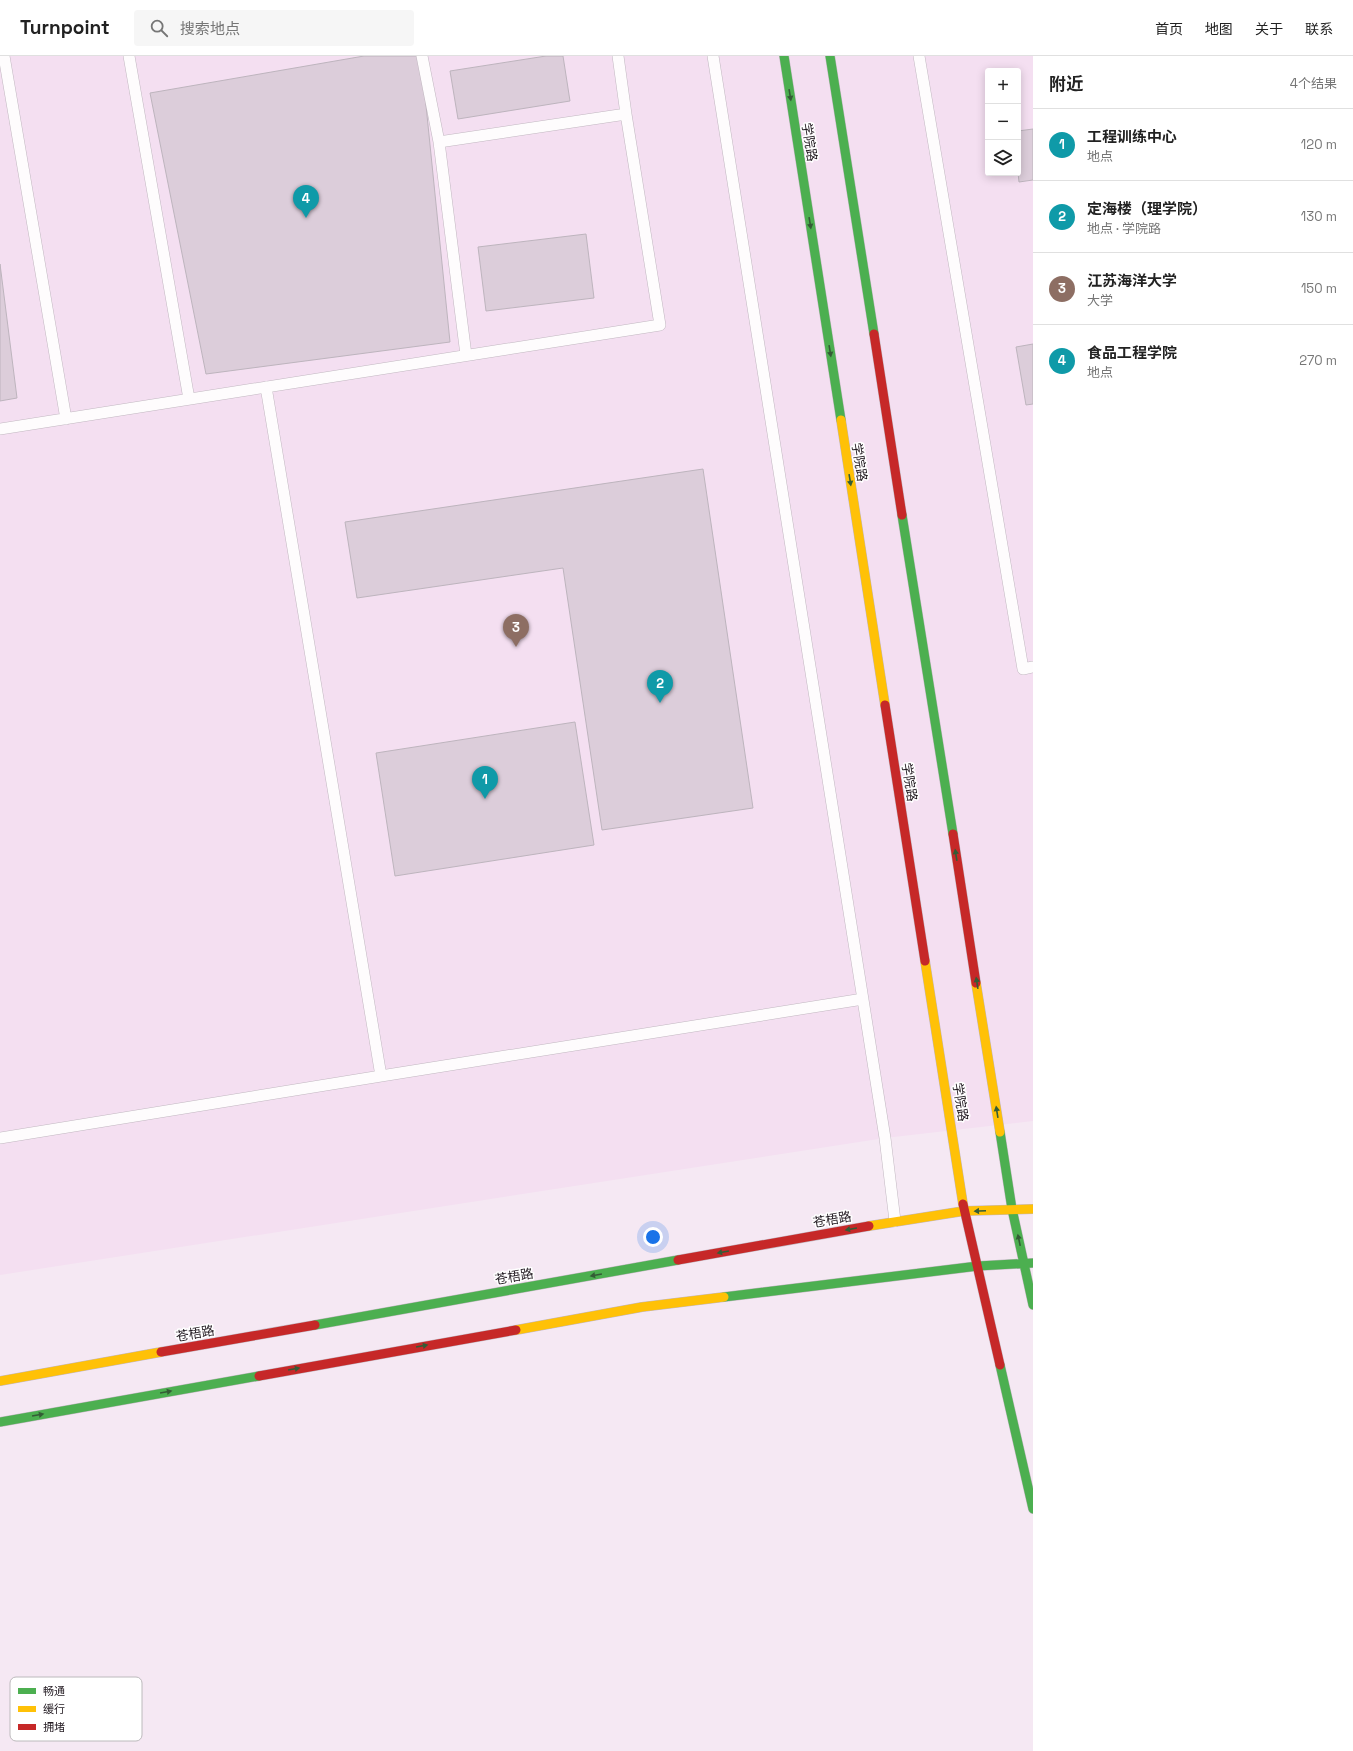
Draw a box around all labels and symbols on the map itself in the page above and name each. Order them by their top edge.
one-way arrow [787,88,793,101]
street label: 学院路 [798,121,821,163]
pin: 4 [293,185,319,218]
one-way arrow [807,217,813,229]
one-way arrow [827,345,833,357]
street label: 学院路 [848,441,871,483]
one-way arrow [847,474,853,486]
pin: 3 [503,614,529,647]
pin: 2 [647,670,673,703]
street label: 学院路 [898,761,921,803]
pin: 1 [472,766,498,799]
one-way arrow [953,849,959,861]
one-way arrow [974,977,980,990]
street label: 学院路 [949,1081,972,1123]
one-way arrow [994,1106,1000,1118]
one-way arrow [974,1207,986,1214]
street label: 苍梧路 [811,1208,853,1231]
one-way arrow [845,1226,858,1232]
your location [643,1227,663,1247]
one-way arrow [1015,1234,1021,1246]
one-way arrow [717,1249,730,1255]
street label: 苍梧路 [493,1265,535,1288]
one-way arrow [589,1272,602,1278]
street label: 苍梧路 [174,1322,216,1345]
one-way arrow [416,1343,428,1349]
one-way arrow [288,1366,300,1372]
one-way arrow [160,1389,172,1395]
one-way arrow [32,1412,45,1418]
legend [10,1677,142,1741]
text: 畅通 [43,1684,65,1698]
text: 缓行 [43,1702,65,1716]
text: 拥堵 [43,1720,65,1734]

